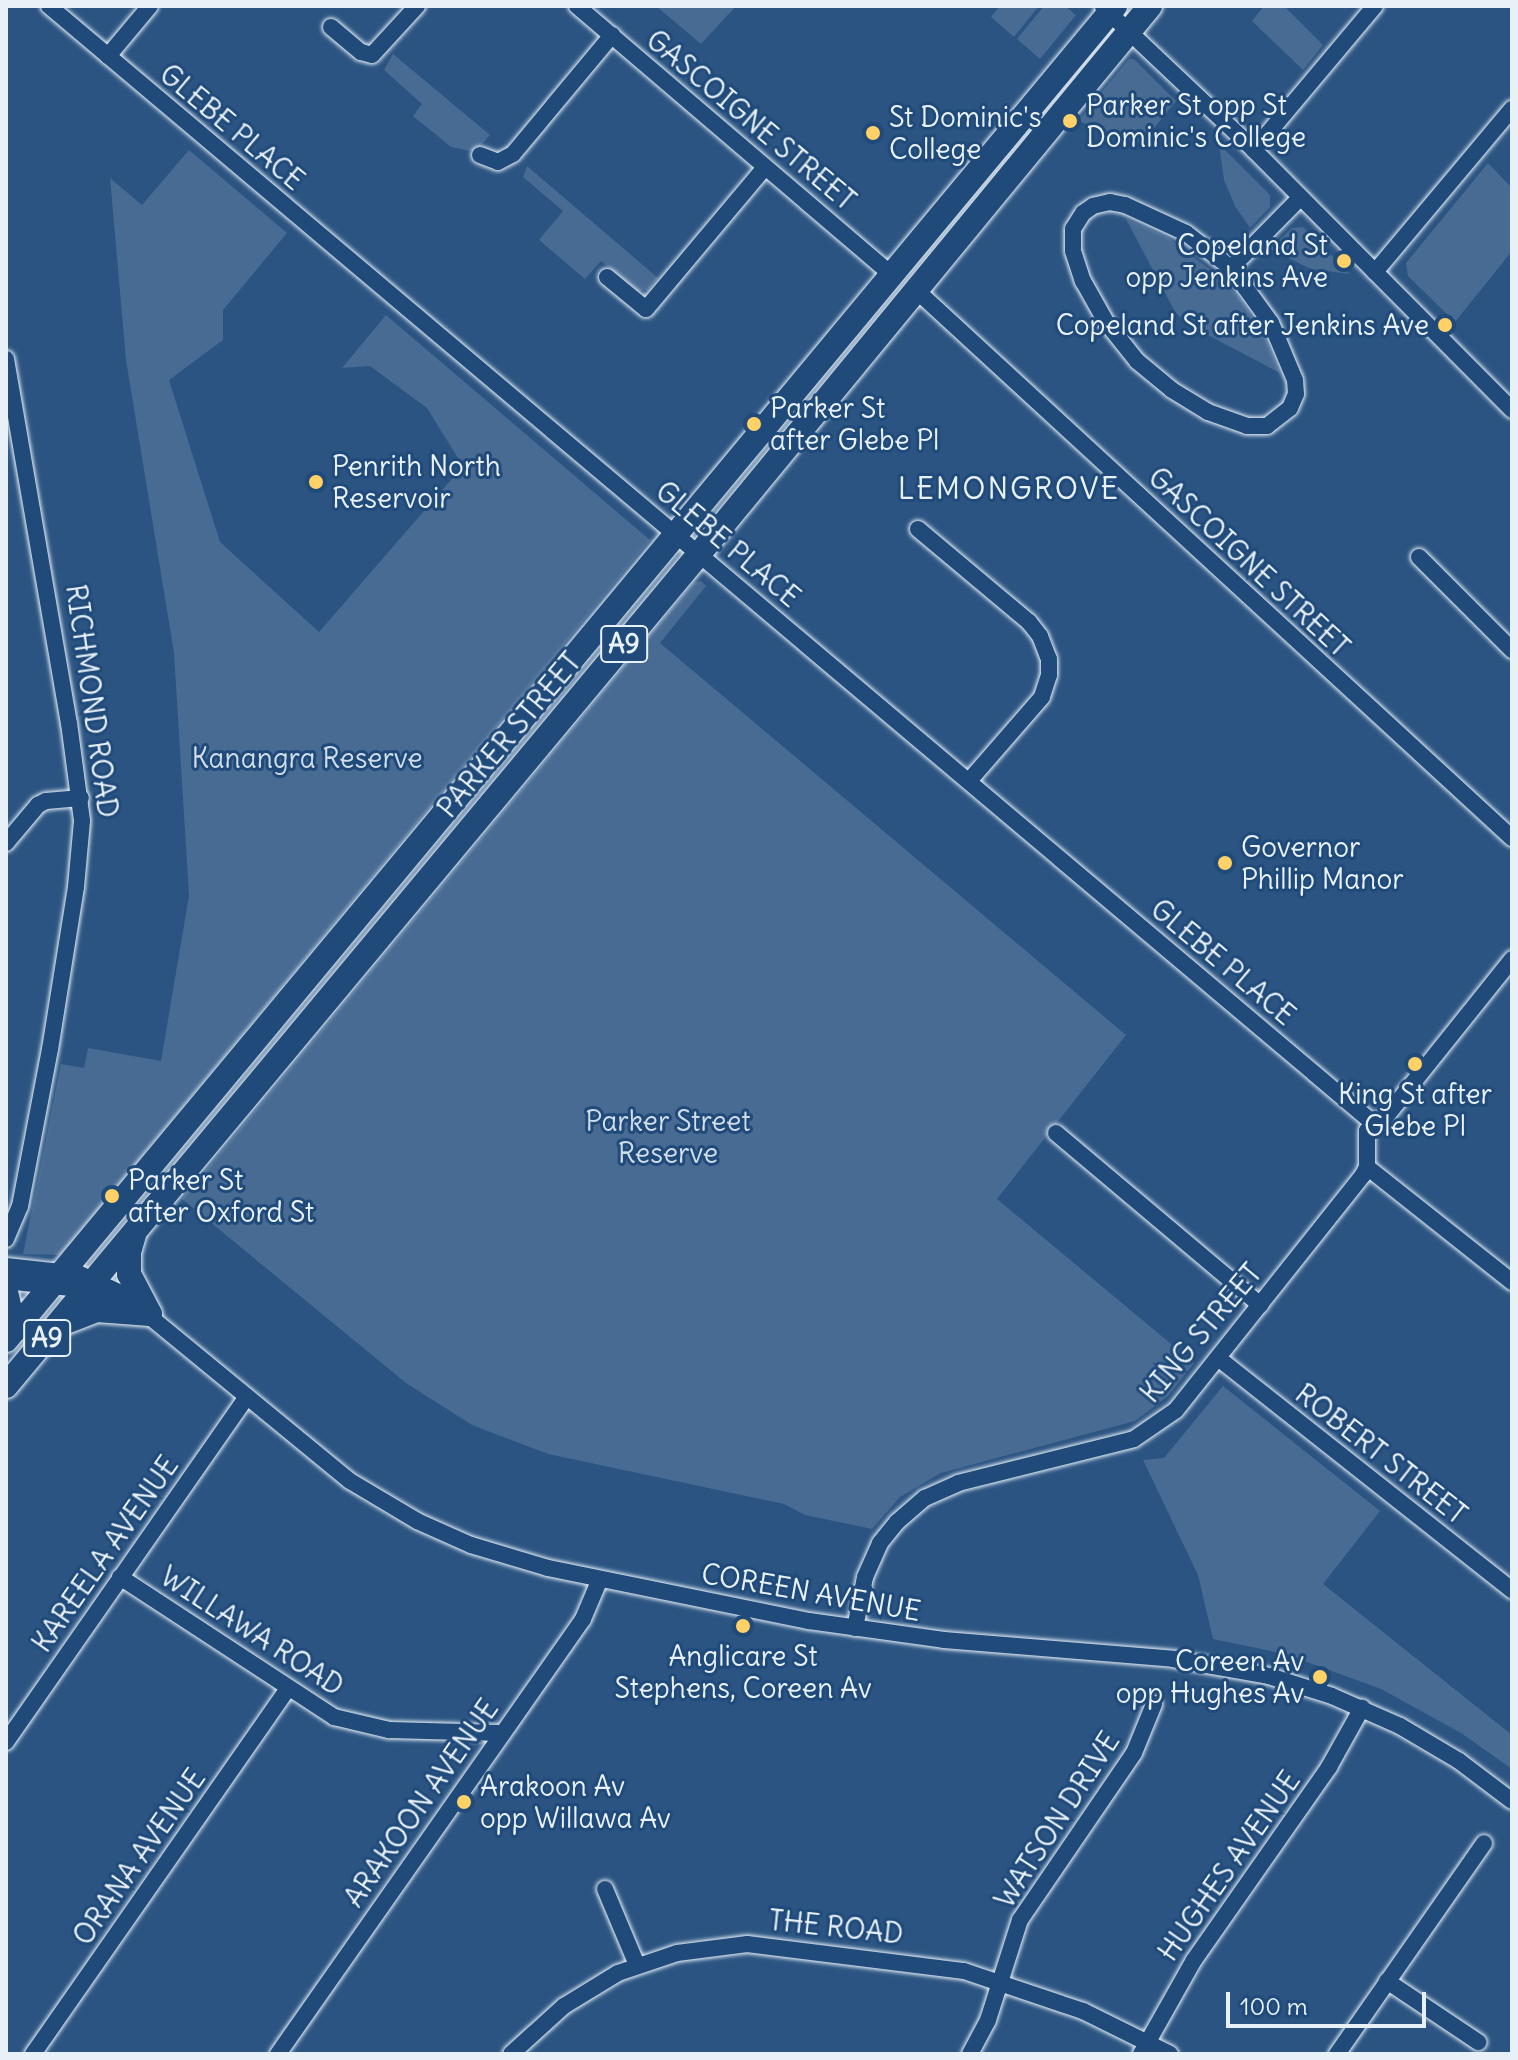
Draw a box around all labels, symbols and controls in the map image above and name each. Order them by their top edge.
street label: GASCOIGNE STREET [640,23,862,217]
street label: GLEBE PLACE [153,57,311,197]
place label: Parker St opp St Dominic's College [1086,88,1306,154]
place label: St Dominic's College [889,100,1041,166]
marker: Parker St opp St Dominic's College [1061,112,1079,130]
marker: St Dominic's College [864,124,882,142]
place label: Copeland St opp Jenkins Ave [1126,228,1328,294]
marker: Copeland St opp Jenkins Ave [1335,252,1353,270]
place label: Copeland St after Jenkins Ave [1056,308,1429,342]
marker: Copeland St after Jenkins Ave [1436,316,1454,334]
place label: Parker St after Glebe Pl [770,391,939,457]
marker: Parker St after Glebe Pl [745,415,763,433]
place label: Penrith North Reservoir [332,449,501,515]
street label: GASCOIGNE STREET [1141,460,1357,664]
district label: LEMONGROVE [898,470,1120,506]
marker: Penrith North Reservoir [307,473,325,491]
street label: GLEBE PLACE [649,474,807,614]
street label: RICHMOND ROAD [59,582,125,820]
road number: A9 [600,622,648,666]
street label: PARKER STREET [430,646,588,824]
park label: Kanangra Reserve [191,741,423,775]
place label: Governor Phillip Manor [1241,830,1404,896]
marker: Governor Phillip Manor [1216,854,1234,872]
street label: GLEBE PLACE [1144,892,1302,1032]
marker: King St after Glebe Pl [1406,1055,1424,1073]
place label: King St after Glebe Pl [1338,1077,1492,1143]
park label: Parker Street Reserve [585,1104,751,1170]
place label: Parker St after Oxford St [128,1163,314,1229]
marker: Parker St after Oxford St [103,1187,121,1205]
street label: KING STREET [1133,1257,1269,1409]
road number: A9 [23,1316,71,1360]
street label: ROBERT STREET [1289,1377,1473,1531]
street label: KAREELA AVENUE [25,1449,185,1659]
street label: COREEN AVENUE [699,1556,923,1628]
street label: WILLAWA ROAD [154,1559,350,1703]
marker: Anglicare St Stephens, Coreen Av [734,1617,752,1635]
place label: Anglicare St Stephens, Coreen Av [615,1639,871,1705]
place label: Coreen Av opp Hughes Av [1116,1644,1304,1710]
marker: Coreen Av opp Hughes Av [1311,1668,1329,1686]
street label: ARAKOON AVENUE [337,1693,505,1913]
street label: WATSON DRIVE [988,1726,1126,1914]
street label: ORANA AVENUE [66,1762,212,1952]
street label: HUGHES AVENUE [1151,1765,1307,1967]
place label: Arakoon Av opp Willawa Av [480,1769,671,1835]
marker: Arakoon Av opp Willawa Av [455,1793,473,1811]
street label: THE ROAD [767,1903,905,1951]
scale bar [1230,1976,1430,2026]
text: 100 m [1240,1991,1308,2021]

